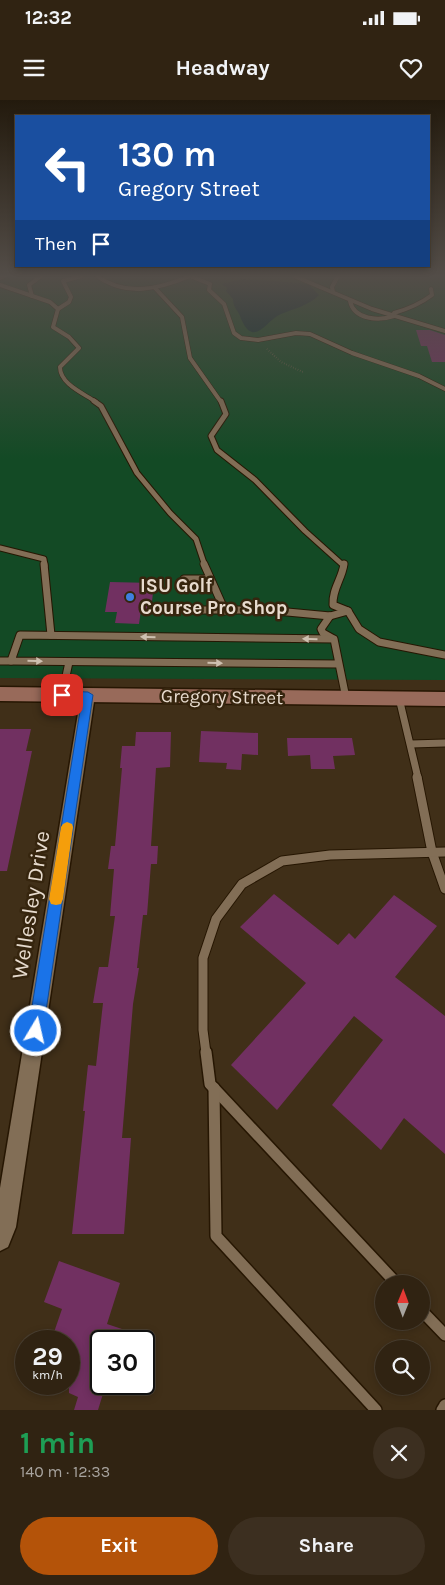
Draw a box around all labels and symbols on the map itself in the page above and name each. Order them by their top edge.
place label: ISU Golf Course Pro Shop [140,575,287,619]
marker: ISU Golf Course Pro Shop [124,591,136,603]
one-way arrow [140,633,156,641]
one-way arrow [302,635,318,643]
one-way arrow [28,657,44,665]
one-way arrow [208,659,224,667]
pin [41,674,83,716]
street label: Gregory Street [161,685,283,709]
street label: Wellesley Drive [6,829,56,981]
position arrow [9,1004,61,1056]
north arrow [375,1275,430,1330]
speed limit sign: 30 [90,1330,155,1395]

